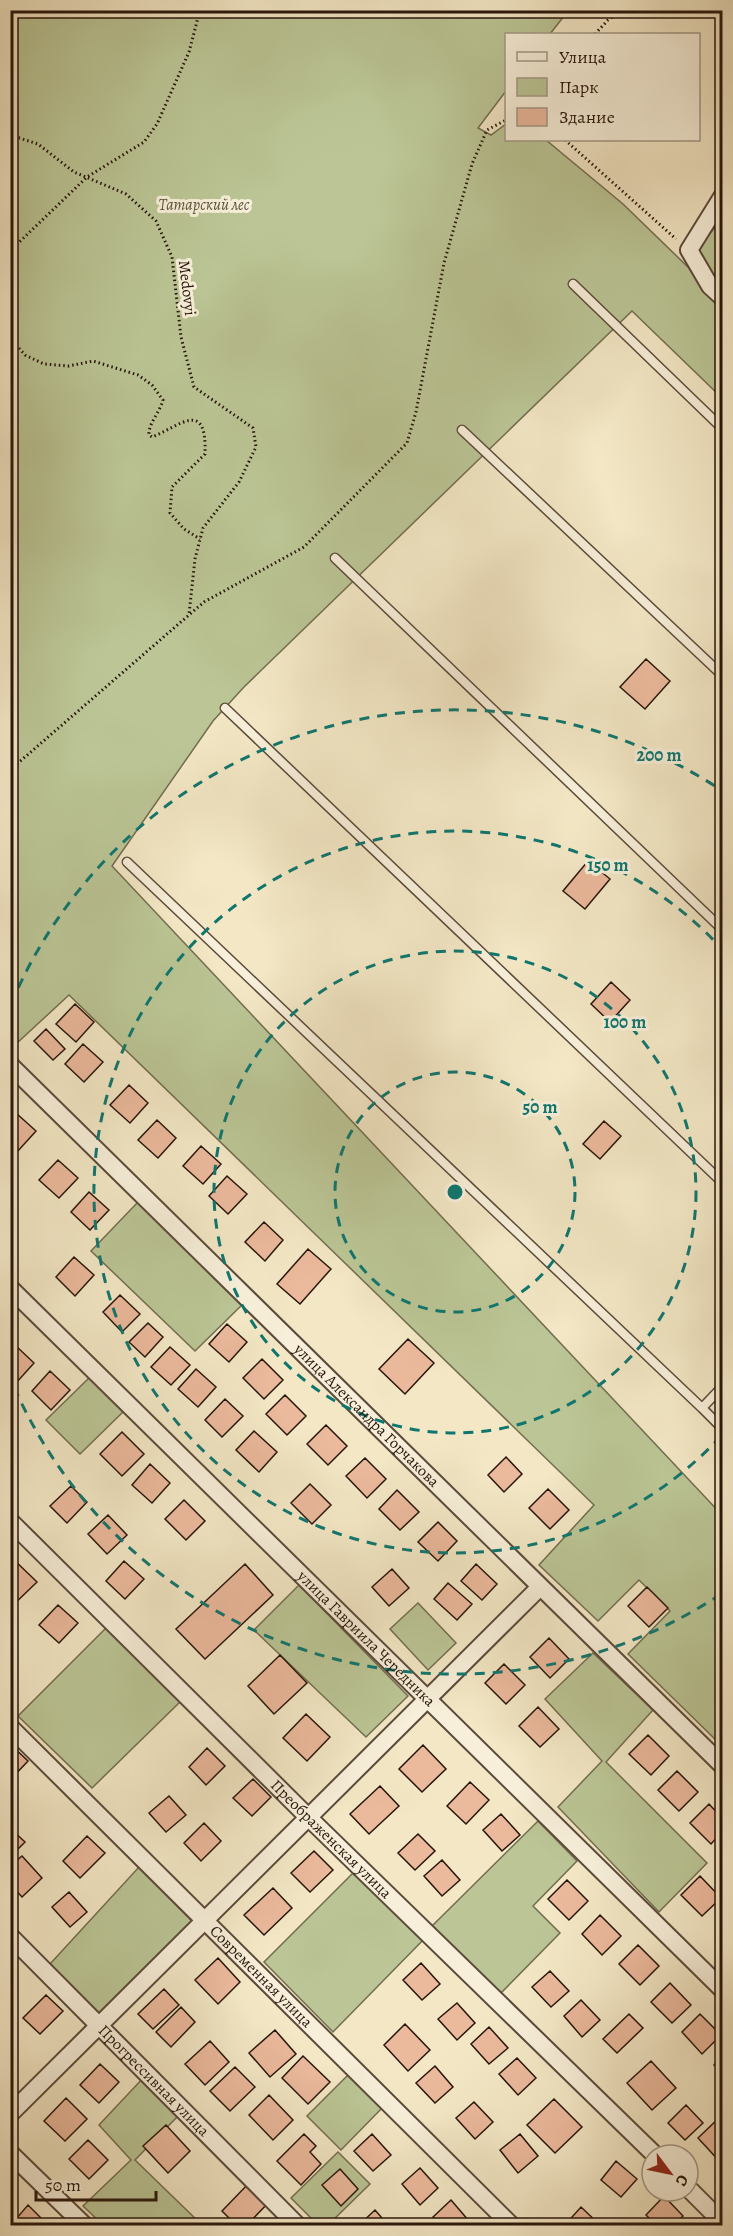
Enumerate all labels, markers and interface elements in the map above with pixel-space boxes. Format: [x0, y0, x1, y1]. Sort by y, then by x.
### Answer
legend [505, 33, 700, 141]
text: Улица [559, 45, 607, 69]
text: Парк [559, 75, 599, 99]
text: Здание [559, 105, 615, 129]
park label: Татарский лес [159, 194, 250, 216]
street label: Medovyi [173, 259, 201, 317]
text: 200 m [636, 743, 682, 767]
text: 150 m [587, 853, 629, 877]
text: 100 m [604, 1010, 646, 1034]
text: 50 m [523, 1095, 557, 1119]
centre of rings [445, 1182, 465, 1202]
street label: улица Александра Горчакова [288, 1338, 445, 1493]
street label: улица Гавриила Чередника [292, 1565, 441, 1712]
street label: Преображенская улица [266, 1775, 397, 1904]
street label: Современная улица [205, 1920, 318, 2033]
street label: Прогрессивная улица [93, 2020, 215, 2142]
north arrow [640, 2143, 700, 2203]
scale bar [36, 2164, 156, 2202]
text: С [670, 2170, 694, 2191]
text: 50 m [45, 2173, 81, 2197]

